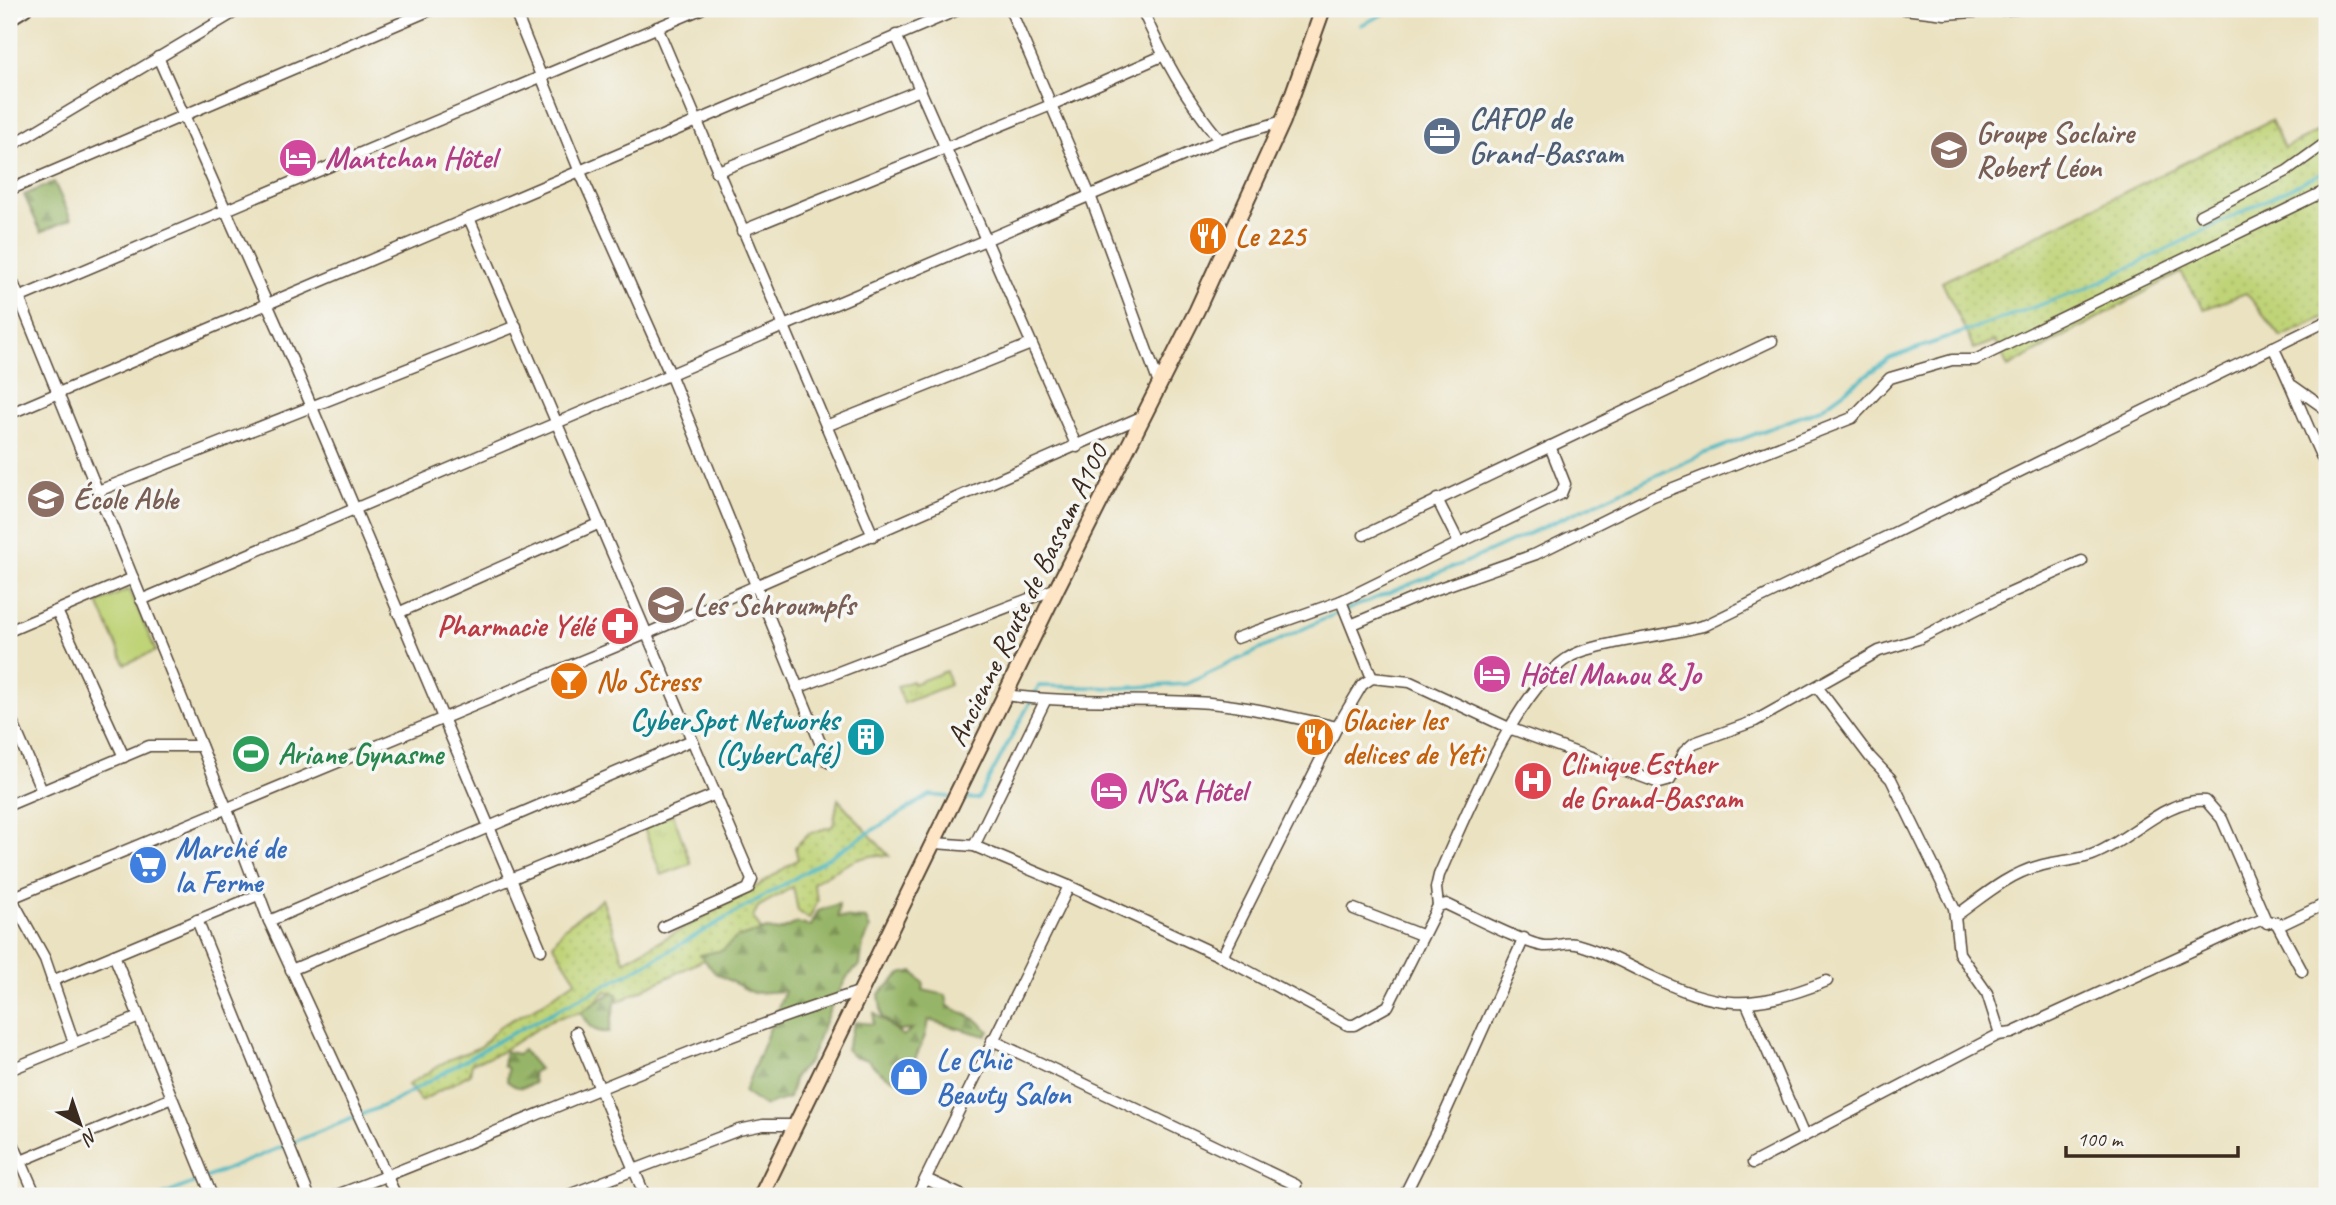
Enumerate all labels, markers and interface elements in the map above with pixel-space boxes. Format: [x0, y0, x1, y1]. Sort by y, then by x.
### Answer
place label: CAFOP de Grand-Bassam [1469, 100, 1625, 172]
place label: Groupe Soclaire Robert Léon [1976, 114, 2136, 186]
office icon: CAFOP de Grand-Bassam [1421, 115, 1463, 157]
school or university icon: Groupe Soclaire Robert Léon [1928, 129, 1970, 171]
hotel icon: Mantchan Hôtel [277, 137, 319, 179]
place label: Mantchan Hôtel [325, 139, 502, 177]
restaurant icon: Le 225 [1187, 215, 1229, 257]
place label: Le 225 [1235, 217, 1308, 255]
street label: Ancienne Route de Bassam A100 [937, 435, 1118, 752]
school or university icon: École Able [25, 478, 67, 520]
place label: École Able [73, 480, 180, 518]
school or university icon: Les Schroumpfs [645, 584, 687, 626]
place label: Les Schroumpfs [693, 586, 859, 624]
pharmacy icon: Pharmacie Yélé [599, 605, 641, 647]
place label: Pharmacie Yélé [437, 607, 597, 645]
hotel icon: Hôtel Manou & Jo [1471, 653, 1513, 695]
place label: Hôtel Manou & Jo [1519, 655, 1703, 693]
bar icon: No Stress [548, 660, 590, 702]
place label: No Stress [596, 662, 703, 700]
place label: CyberSpot Networks (CyberCafé) [630, 701, 842, 773]
place label: Glacier les delices de Yeti [1342, 701, 1487, 773]
building icon: CyberSpot Networks (CyberCafé) [845, 716, 887, 758]
restaurant icon: Glacier les delices de Yeti [1294, 716, 1336, 758]
sports icon: Ariane Gynasme [230, 733, 272, 775]
place label: Ariane Gynasme [278, 735, 445, 773]
place label: Clinique Esther de Grand-Bassam [1560, 745, 1744, 817]
hospital icon: Clinique Esther de Grand-Bassam [1512, 760, 1554, 802]
hotel icon: N’Sa Hôtel [1088, 770, 1130, 812]
place label: N’Sa Hôtel [1136, 772, 1252, 810]
place label: Marché de la Ferme [175, 829, 288, 901]
supermarket icon: Marché de la Ferme [127, 844, 169, 886]
place label: Le Chic Beauty Salon [936, 1041, 1072, 1114]
shop icon: Le Chic Beauty Salon [888, 1056, 930, 1098]
north arrow [46, 1090, 116, 1160]
scale bar [2066, 1114, 2238, 1158]
text: N [76, 1123, 103, 1151]
text: 100 m [2077, 1126, 2124, 1152]

